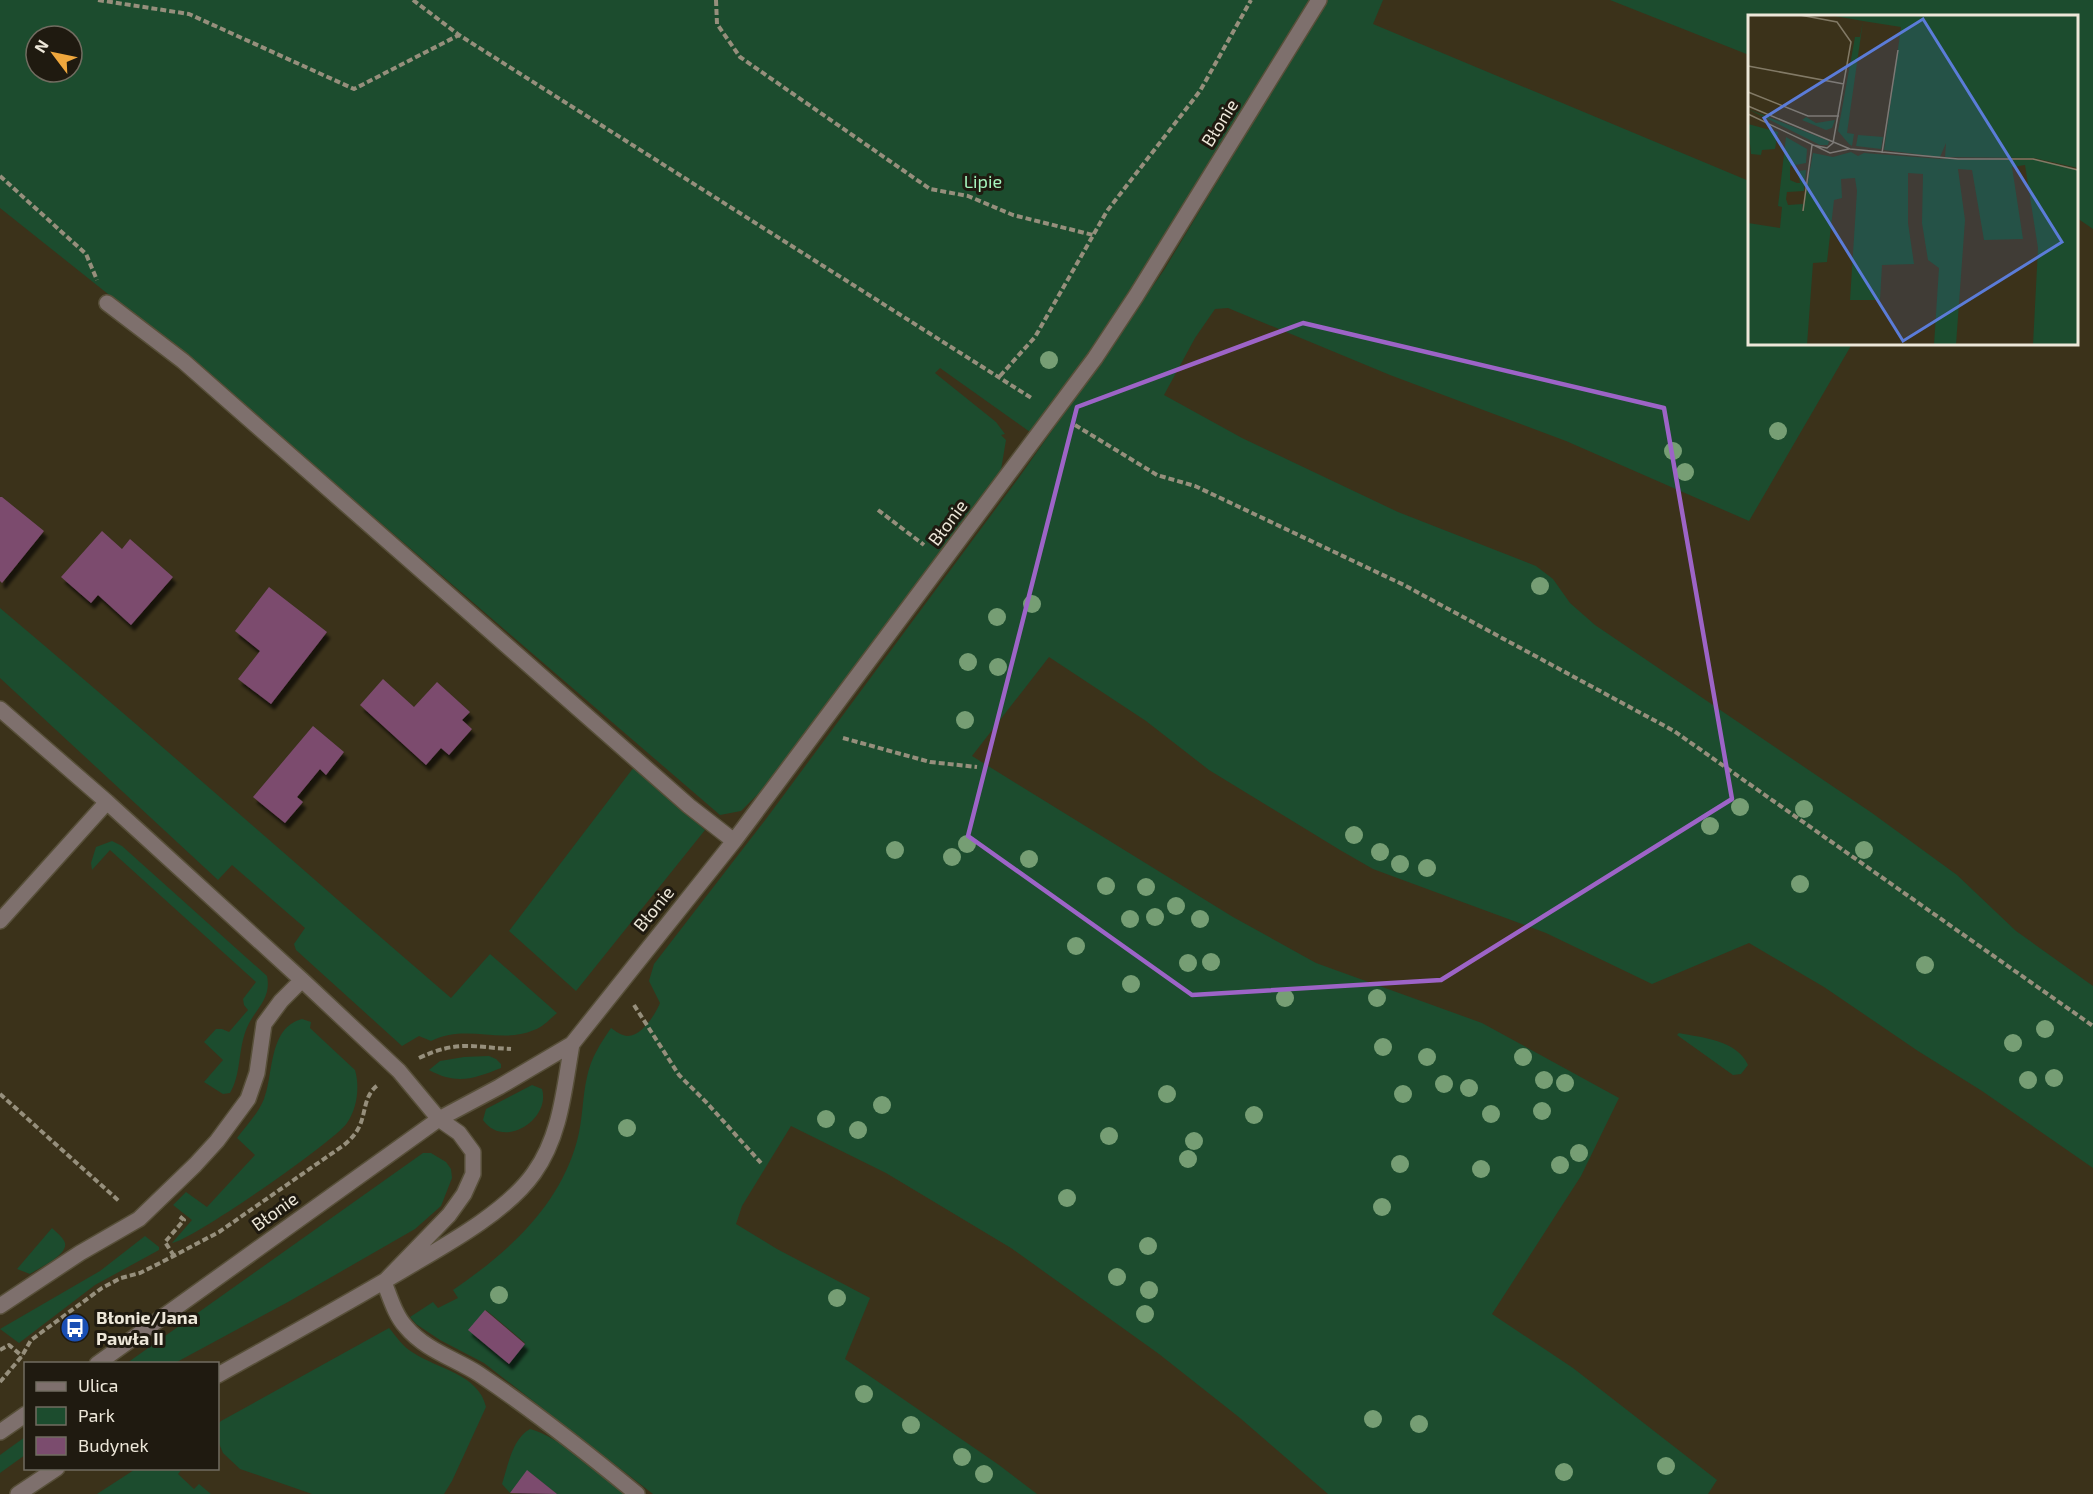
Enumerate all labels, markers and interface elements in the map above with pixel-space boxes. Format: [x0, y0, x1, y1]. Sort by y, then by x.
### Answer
inset map [1748, 15, 2078, 345]
north arrow [24, 24, 84, 84]
text: N [30, 36, 52, 56]
street label: Błonie [1196, 95, 1242, 150]
park label: Lipie [964, 170, 1002, 192]
street label: Błonie [923, 495, 972, 550]
street label: Błonie [628, 881, 678, 935]
street label: Błonie [247, 1187, 302, 1235]
place label: Błonie/Jana Pawła II [96, 1306, 198, 1349]
bus stop icon: Błonie/Jana Pawła II [59, 1312, 91, 1344]
legend [24, 1362, 219, 1470]
text: Ulica [78, 1374, 118, 1396]
text: Park [78, 1404, 115, 1426]
text: Budynek [78, 1434, 149, 1456]

